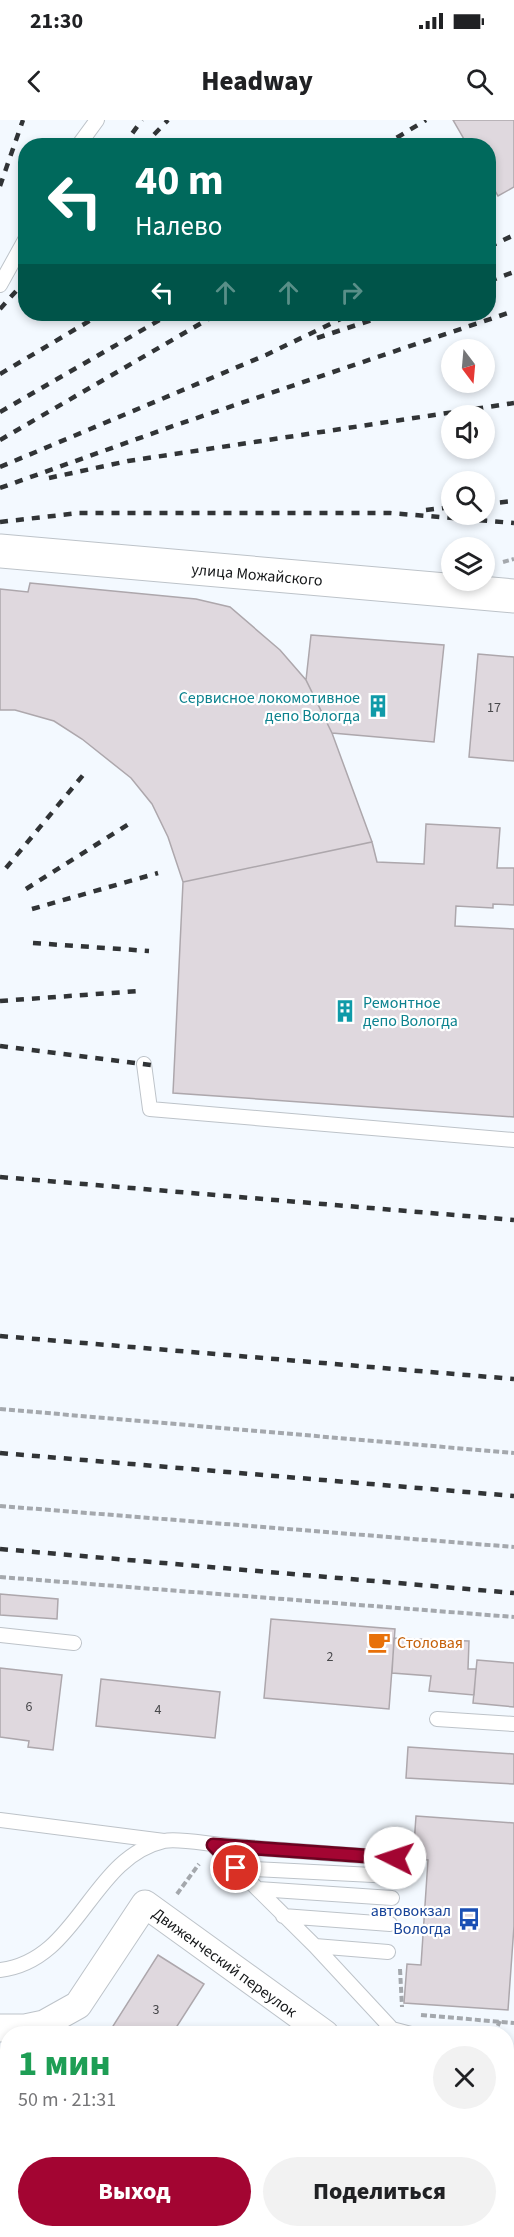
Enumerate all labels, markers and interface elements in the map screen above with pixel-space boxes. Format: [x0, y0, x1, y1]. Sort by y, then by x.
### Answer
text: 21:30 [30, 5, 83, 37]
text: Headway [201, 62, 313, 101]
icon: back [18, 65, 51, 98]
icon: search [463, 65, 496, 98]
text: 40 m [135, 151, 224, 211]
icon: left [36, 162, 114, 240]
text: Налево [135, 207, 222, 246]
icon: left [146, 276, 179, 309]
icon: ahead [209, 276, 242, 309]
icon: ahead [272, 276, 305, 309]
icon: right [335, 276, 368, 309]
north arrow [441, 339, 495, 393]
map controls [441, 339, 495, 591]
button: sound [441, 405, 495, 459]
button: search [441, 471, 495, 525]
button: layers [441, 537, 495, 591]
street label: улица Можайского [190, 558, 323, 592]
place label: Сервисное локомотивное депо Вологда [179, 687, 360, 727]
building icon: Сервисное локомотивное депо Вологда [365, 693, 391, 719]
house number: 17 [487, 698, 501, 718]
place label: Ремонтное депо Вологда [363, 992, 458, 1032]
building icon: Ремонтное депо Вологда [332, 998, 358, 1024]
cafe icon: Столовая [366, 1629, 392, 1655]
place label: Столовая [397, 1632, 463, 1654]
house number: 2 [327, 1647, 334, 1667]
house number: 6 [26, 1697, 33, 1717]
house number: 4 [155, 1700, 162, 1720]
position arrow [363, 1826, 427, 1890]
pin [210, 1842, 261, 1893]
icon: arrive [219, 1851, 252, 1884]
place label: автовокзал Вологда [371, 1900, 451, 1940]
street label: Движенческий переулок [148, 1903, 301, 2023]
bus stop icon: автовокзал Вологда [456, 1906, 482, 1932]
house number: 3 [153, 2000, 160, 2020]
text: 1 мин [18, 2038, 111, 2089]
button: close [433, 2046, 496, 2109]
text: 50 m · 21:31 [18, 2086, 116, 2114]
button: Выход [18, 2157, 251, 2226]
button: Поделиться [263, 2157, 496, 2226]

